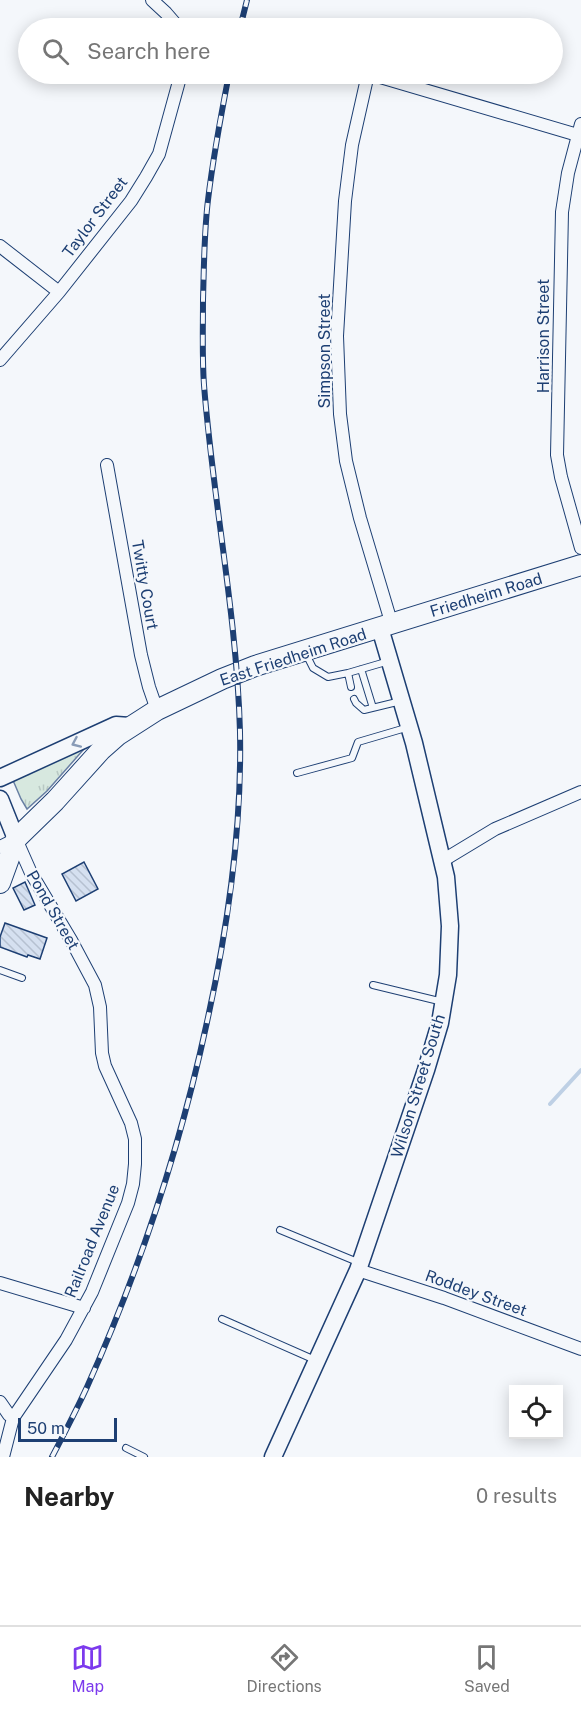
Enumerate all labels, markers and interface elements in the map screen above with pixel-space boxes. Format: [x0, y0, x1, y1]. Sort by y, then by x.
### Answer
search box [18, 18, 563, 84]
icon: search [39, 35, 72, 68]
text: Search here [87, 38, 211, 64]
street label: Taylor Street [59, 173, 131, 261]
street label: Harrison Street [534, 279, 553, 393]
street label: Simpson Street [315, 293, 334, 409]
street label: Twitty Court [128, 539, 162, 631]
street label: Friedheim Road [428, 569, 544, 621]
street label: East Friedheim Road [217, 624, 369, 690]
one-way arrow [71, 736, 82, 748]
street label: Pond Street [23, 867, 83, 953]
street label: Wilson Street South [387, 1012, 449, 1160]
street label: Railroad Avenue [61, 1182, 123, 1300]
street label: Roddey Street [423, 1266, 529, 1320]
map controls [509, 1385, 563, 1439]
button: locate [509, 1385, 563, 1439]
scale bar [18, 1415, 117, 1442]
text: 50 m [27, 1419, 65, 1438]
text: Nearby [24, 1481, 114, 1512]
text: 0 results [476, 1484, 557, 1508]
tab: Map [71, 1641, 104, 1696]
tab: Directions [247, 1641, 322, 1696]
tab: Saved [464, 1641, 510, 1696]

